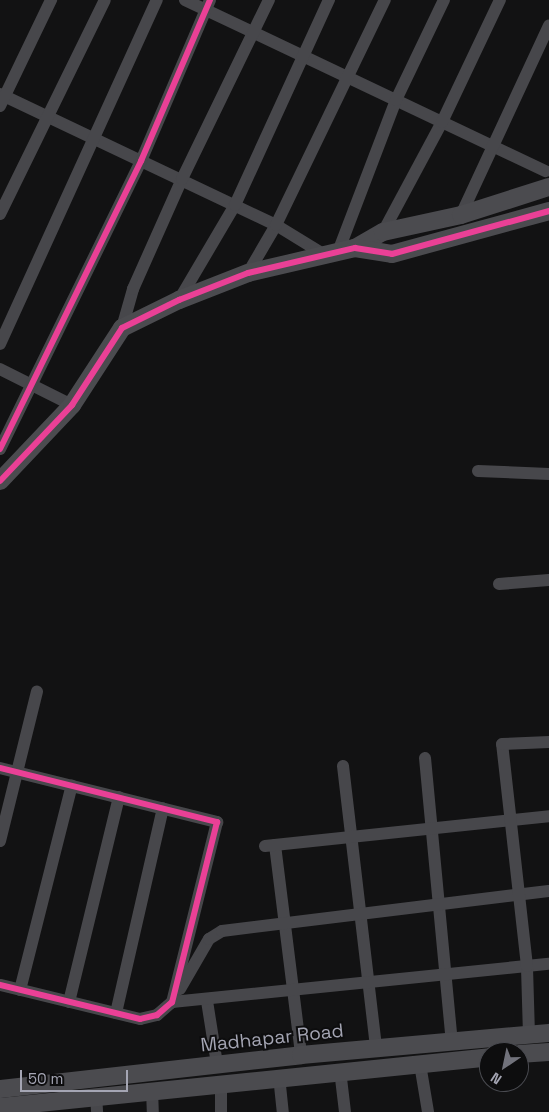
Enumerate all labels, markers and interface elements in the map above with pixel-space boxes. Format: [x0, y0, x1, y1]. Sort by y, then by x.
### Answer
street label: Madhapar Road [199, 1019, 345, 1057]
north arrow [479, 1042, 529, 1092]
scale bar [22, 1060, 130, 1092]
text: 50 m [28, 1069, 63, 1088]
text: N [487, 1069, 505, 1089]

